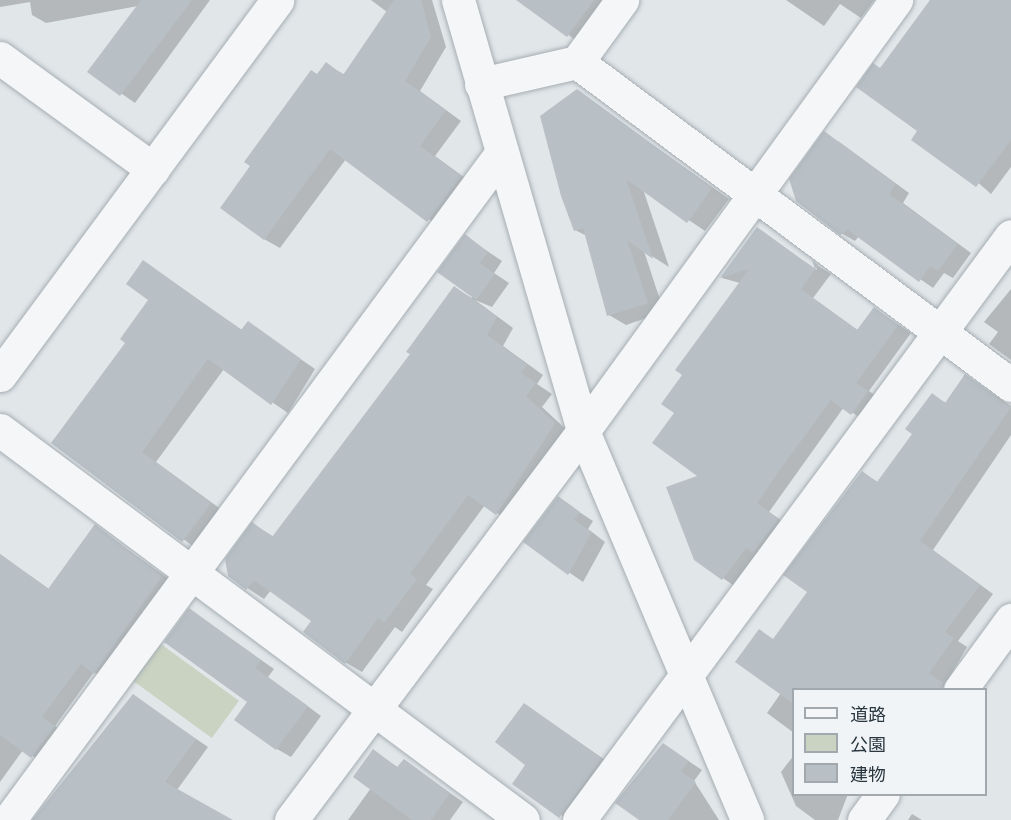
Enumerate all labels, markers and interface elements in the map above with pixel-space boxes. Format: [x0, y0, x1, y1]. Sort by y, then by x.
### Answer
legend [792, 688, 987, 796]
text: 道路 [850, 703, 886, 725]
text: 公園 [850, 733, 886, 755]
text: 建物 [850, 763, 886, 785]

